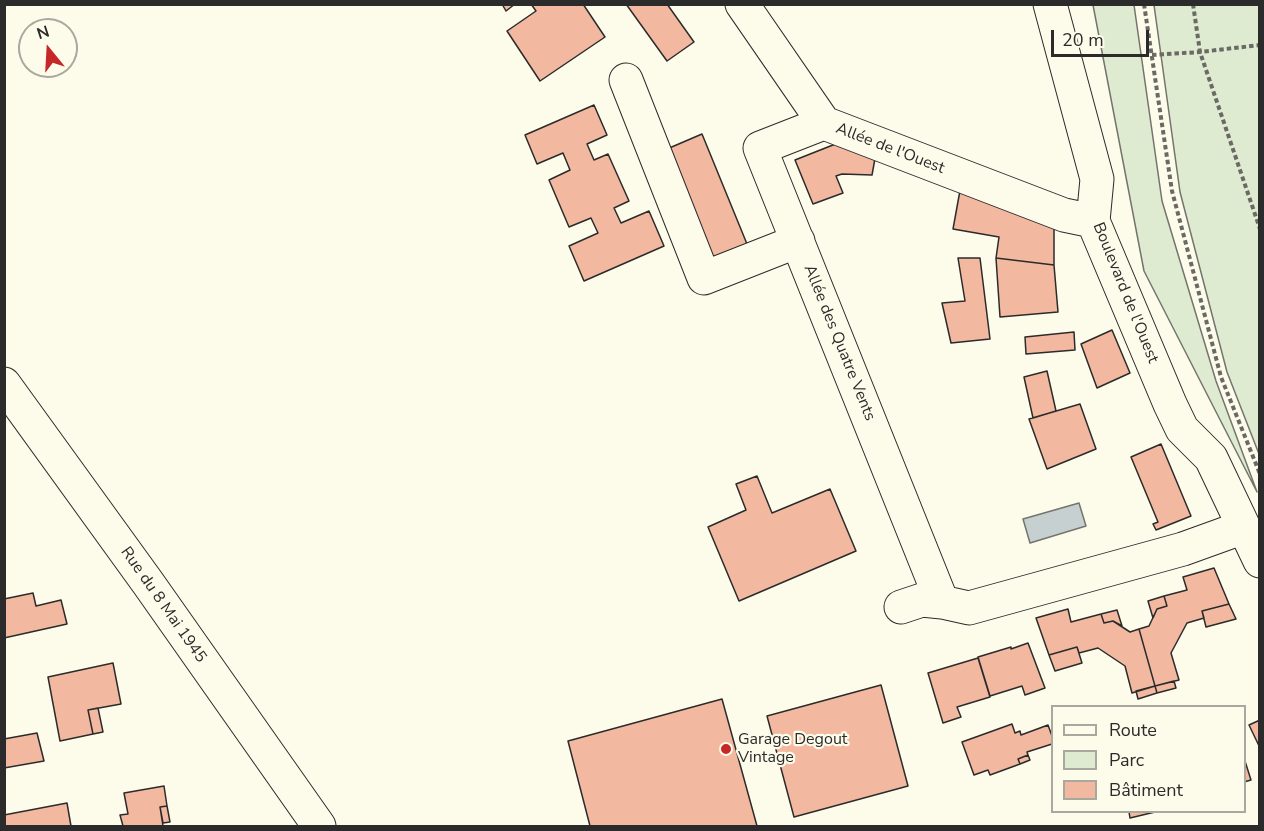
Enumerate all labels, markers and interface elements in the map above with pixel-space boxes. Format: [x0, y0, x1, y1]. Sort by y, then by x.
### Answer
north arrow [18, 18, 78, 78]
scale bar [1054, 18, 1152, 56]
text: N [34, 20, 52, 45]
text: 20 m [1062, 28, 1104, 52]
street label: Allée de l'Ouest [833, 119, 947, 179]
street label: Boulevard de l'Ouest [1088, 220, 1162, 366]
street label: Allée des Quatre Vents [799, 262, 879, 424]
street label: Rue du 8 Mai 1945 [116, 543, 210, 667]
legend [1051, 705, 1246, 813]
text: Route [1109, 718, 1157, 742]
place label: Garage Degout Vintage [738, 730, 847, 768]
marker: Garage Degout Vintage [719, 742, 733, 756]
text: Parc [1109, 748, 1144, 772]
text: Bâtiment [1109, 778, 1183, 802]

